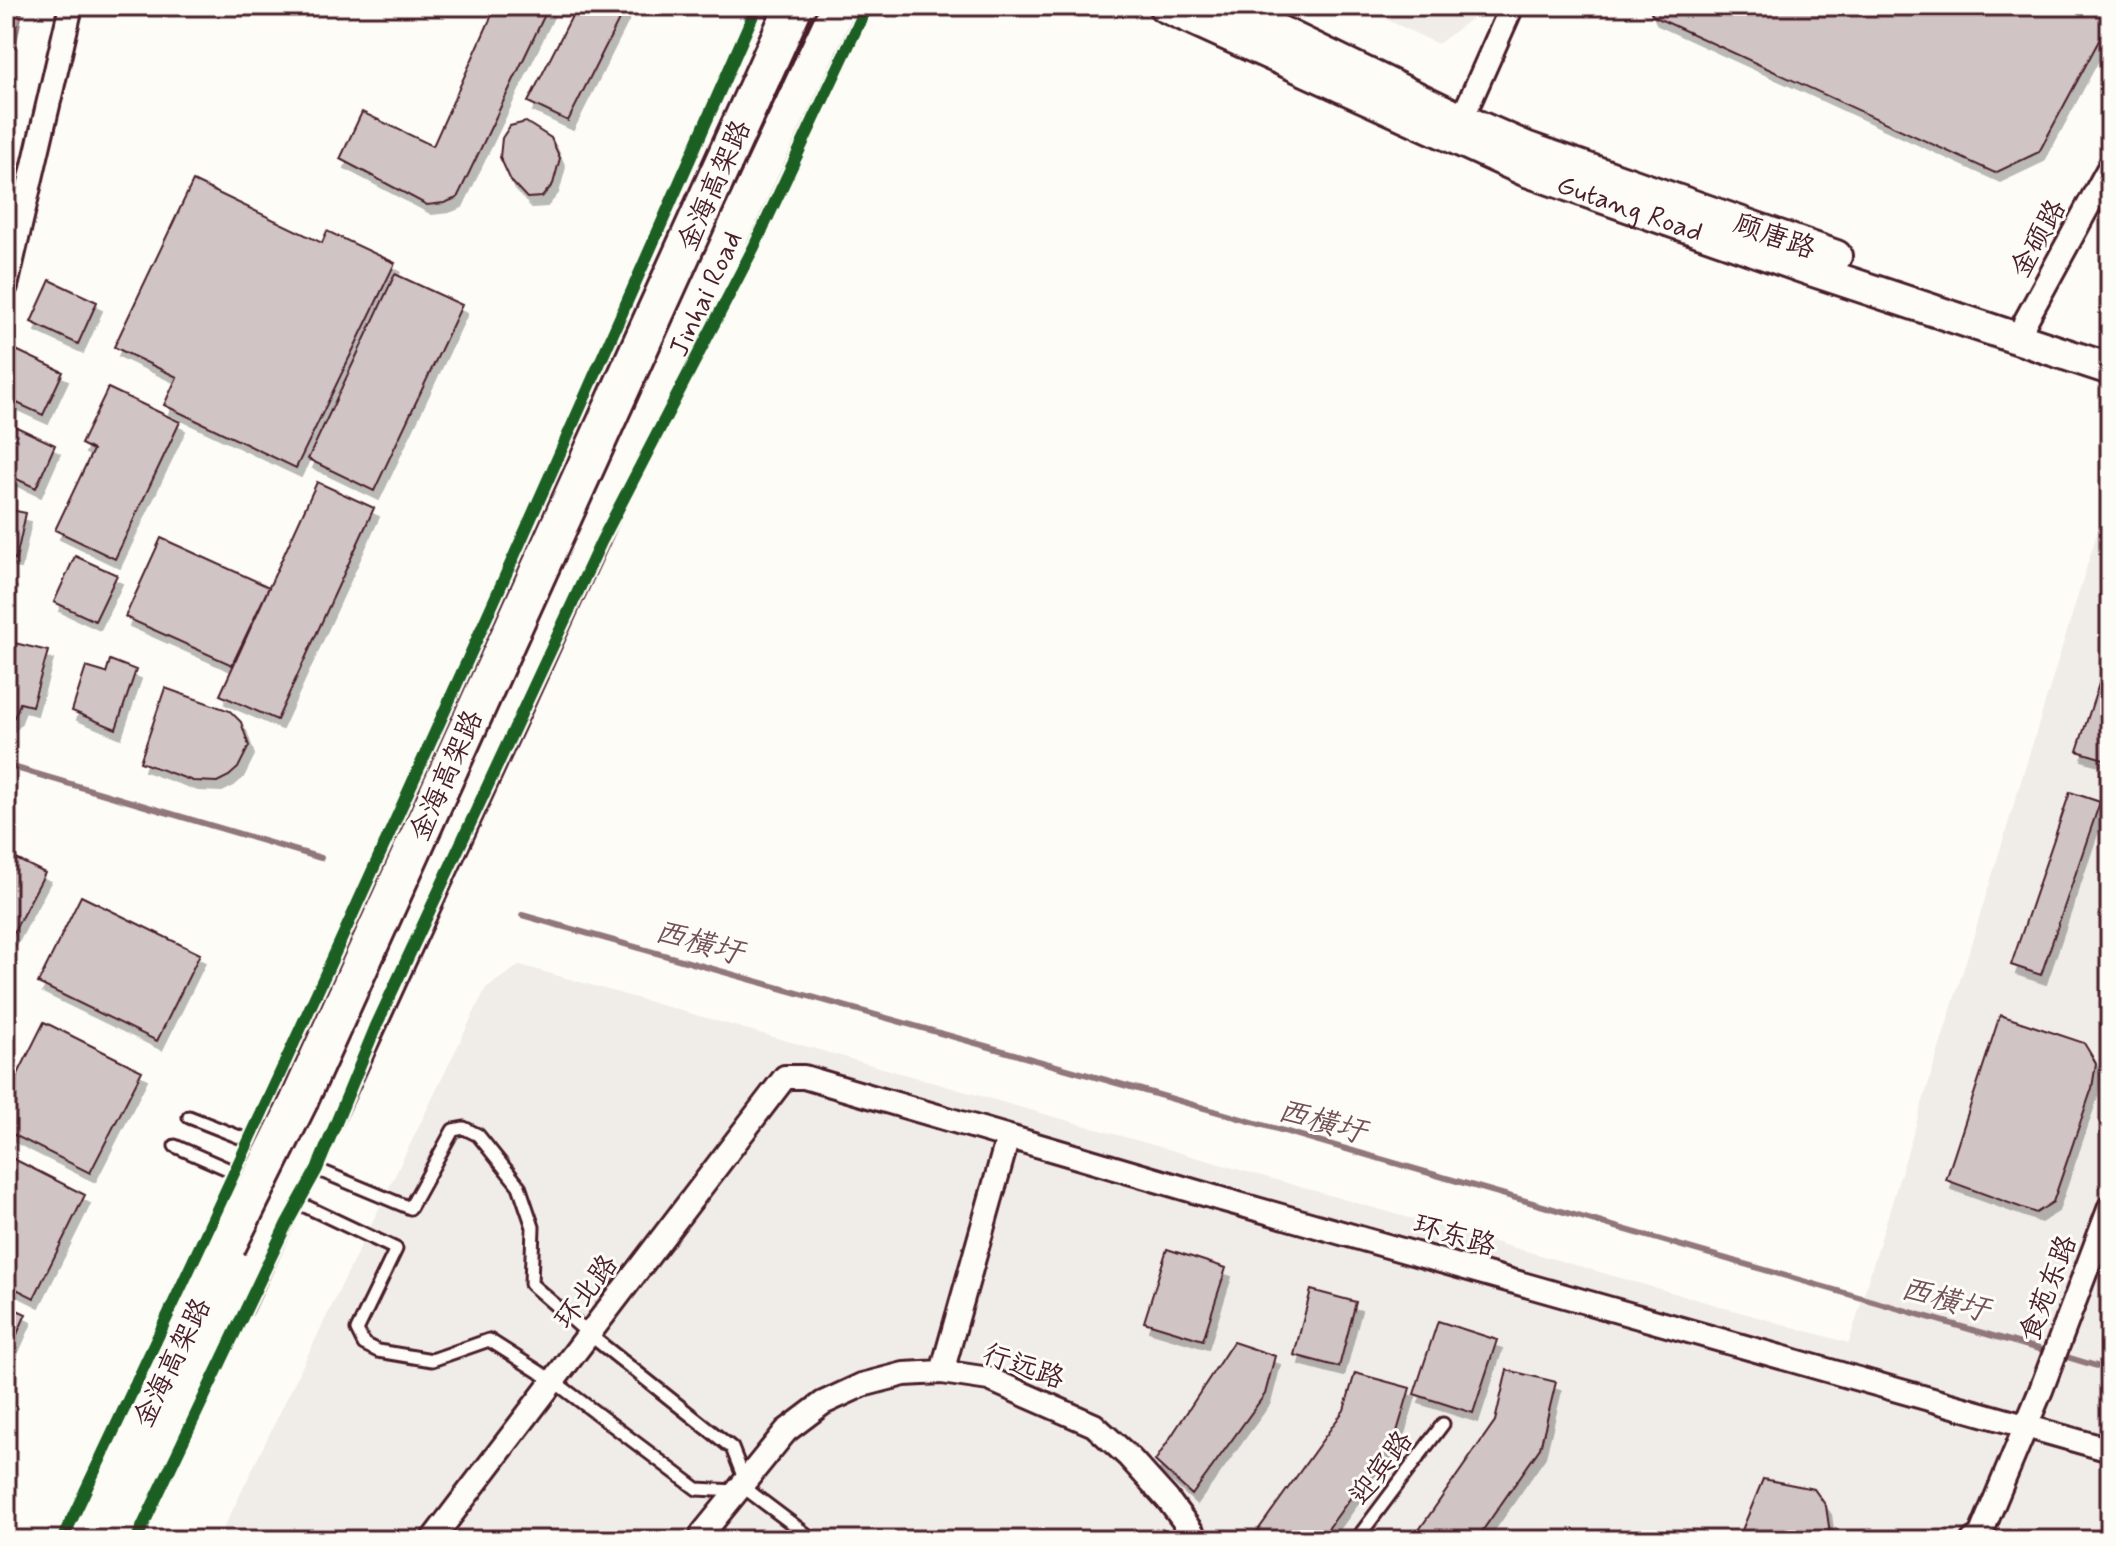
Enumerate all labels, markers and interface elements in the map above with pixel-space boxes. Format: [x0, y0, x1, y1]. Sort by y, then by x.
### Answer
street label: 金海高架路 [670, 115, 761, 257]
street label: Gutang Road [1551, 167, 1707, 252]
street label: 金硕路 [2003, 194, 2076, 285]
street label: 顾唐路 [1728, 206, 1820, 269]
street label: Jinhai Road [661, 225, 752, 363]
street label: 金海高架路 [402, 705, 493, 847]
water label: 西横圩 [650, 912, 750, 975]
water label: 西横圩 [1273, 1091, 1373, 1154]
street label: 环东路 [1409, 1207, 1500, 1266]
street label: 食苑东路 [2012, 1230, 2087, 1348]
street label: 环北路 [547, 1248, 627, 1337]
water label: 西横圩 [1896, 1269, 1996, 1332]
street label: 金海高架路 [126, 1292, 221, 1434]
street label: 行远路 [977, 1336, 1069, 1399]
street label: 迎宾路 [1342, 1424, 1422, 1513]

